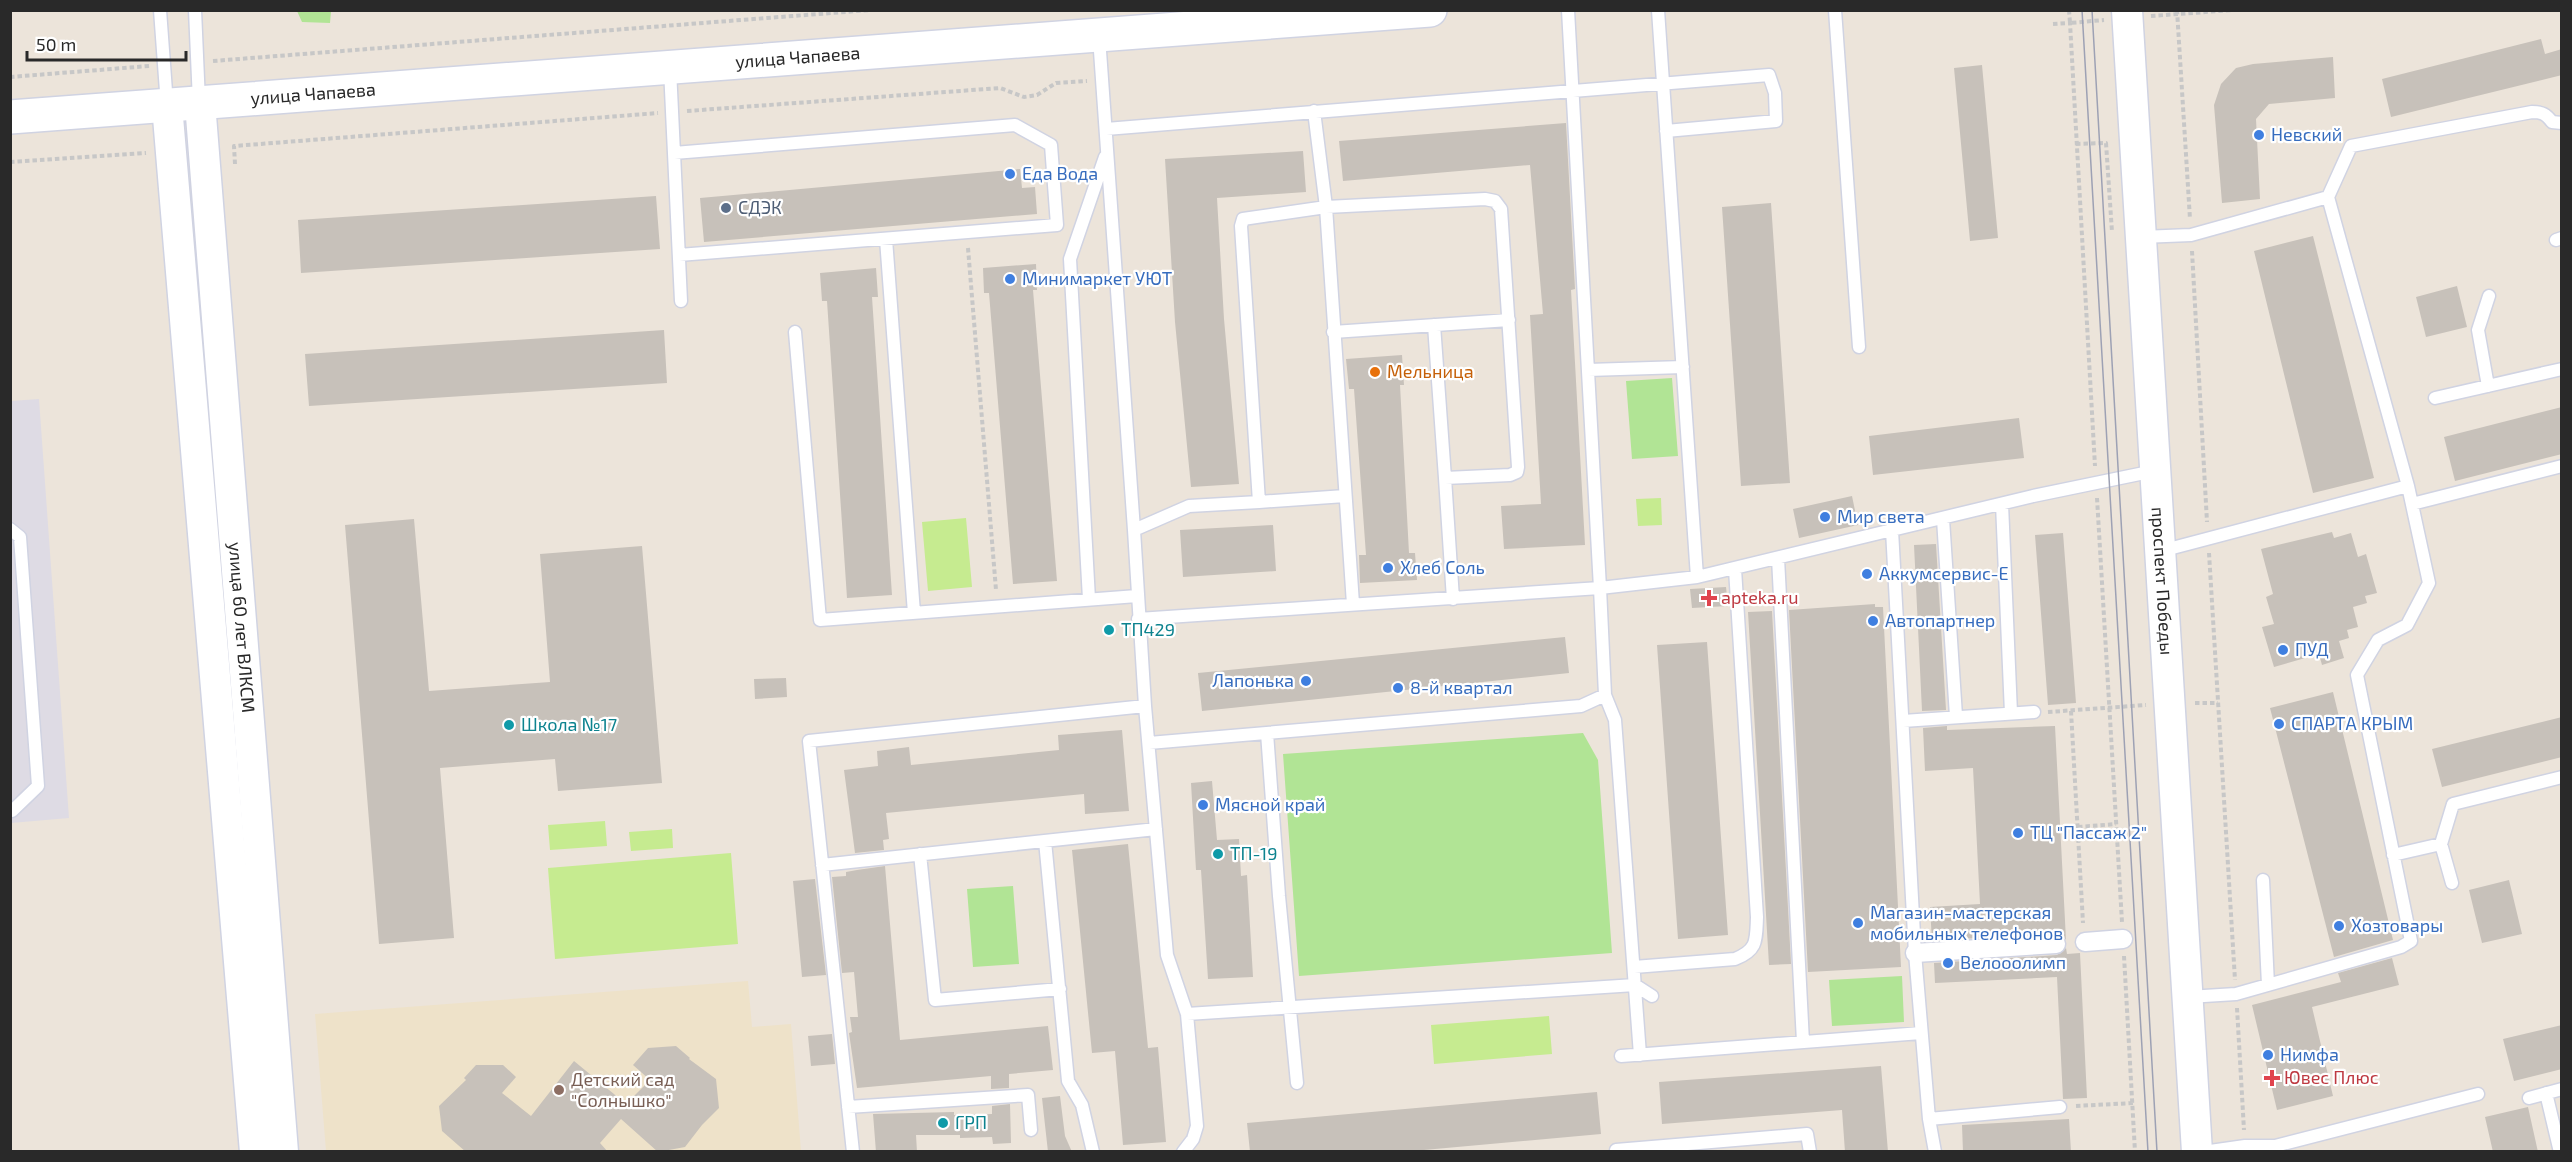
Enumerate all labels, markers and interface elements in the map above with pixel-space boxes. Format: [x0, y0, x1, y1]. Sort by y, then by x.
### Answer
scale bar [27, 24, 186, 62]
text: 50 m [36, 33, 76, 55]
street label: улица Чапаева [734, 41, 861, 72]
street label: улица Чапаева [250, 77, 376, 109]
place label: Невский [2271, 123, 2342, 145]
marker: Невский [2252, 128, 2266, 142]
place label: Еда Вода [1022, 162, 1098, 184]
marker: Еда Вода [1003, 167, 1017, 181]
place label: СДЭК [738, 196, 782, 218]
marker: СДЭК [719, 201, 733, 215]
place label: Минимаркет УЮТ [1022, 267, 1173, 289]
marker: Минимаркет УЮТ [1003, 272, 1017, 286]
place label: Мельница [1387, 360, 1474, 382]
marker: Мельница [1368, 365, 1382, 379]
place label: Мир света [1837, 505, 1925, 527]
street label: проспект Победы [2147, 506, 2179, 656]
marker: Мир света [1818, 510, 1832, 524]
street label: улица 60 лет ВЛКСМ [225, 541, 260, 714]
place label: Хлеб Соль [1400, 556, 1485, 578]
marker: Хлеб Соль [1381, 561, 1395, 575]
place label: Аккумсервис-Е [1879, 562, 2009, 584]
marker: Аккумсервис-Е [1860, 567, 1874, 581]
place label: apteka.ru [1721, 586, 1798, 608]
marker: apteka.ru [1702, 591, 1716, 605]
place label: Автопартнер [1885, 609, 1995, 631]
marker: Автопартнер [1866, 614, 1880, 628]
place label: ТП429 [1121, 618, 1175, 640]
marker: ТП429 [1102, 623, 1116, 637]
place label: ПУД [2295, 638, 2329, 660]
marker: ПУД [2276, 643, 2290, 657]
place label: Лапонька [1212, 669, 1294, 691]
marker: Лапонька [1299, 674, 1313, 688]
place label: 8-й квартал [1410, 676, 1513, 698]
marker: 8-й квартал [1391, 681, 1405, 695]
place label: СПАРТА КРЫМ [2291, 712, 2413, 734]
place label: Школа №17 [521, 713, 617, 735]
marker: СПАРТА КРЫМ [2272, 717, 2286, 731]
marker: Школа №17 [502, 718, 516, 732]
place label: Мясной край [1215, 793, 1325, 815]
marker: Мясной край [1196, 798, 1210, 812]
place label: ТЦ "Пассаж 2" [2030, 821, 2147, 843]
marker: ТЦ "Пассаж 2" [2011, 826, 2025, 840]
place label: ТП-19 [1230, 842, 1277, 864]
marker: ТП-19 [1211, 847, 1225, 861]
place label: Магазин-мастерская мобильных телефонов [1870, 901, 2063, 944]
place label: Хозтовары [2351, 914, 2443, 936]
marker: Магазин-мастерская мобильных телефонов [1851, 916, 1865, 930]
marker: Хозтовары [2332, 919, 2346, 933]
place label: Велооолимп [1960, 951, 2066, 973]
marker: Велооолимп [1941, 956, 1955, 970]
place label: Нимфа [2280, 1043, 2339, 1065]
marker: Нимфа [2261, 1048, 2275, 1062]
place label: Ювес Плюс [2284, 1066, 2379, 1088]
place label: Детский сад "Солнышко" [571, 1068, 675, 1111]
marker: Ювес Плюс [2265, 1071, 2279, 1085]
marker: Детский сад "Солнышко" [552, 1083, 566, 1097]
place label: ГРП [955, 1111, 987, 1133]
marker: ГРП [936, 1116, 950, 1130]

